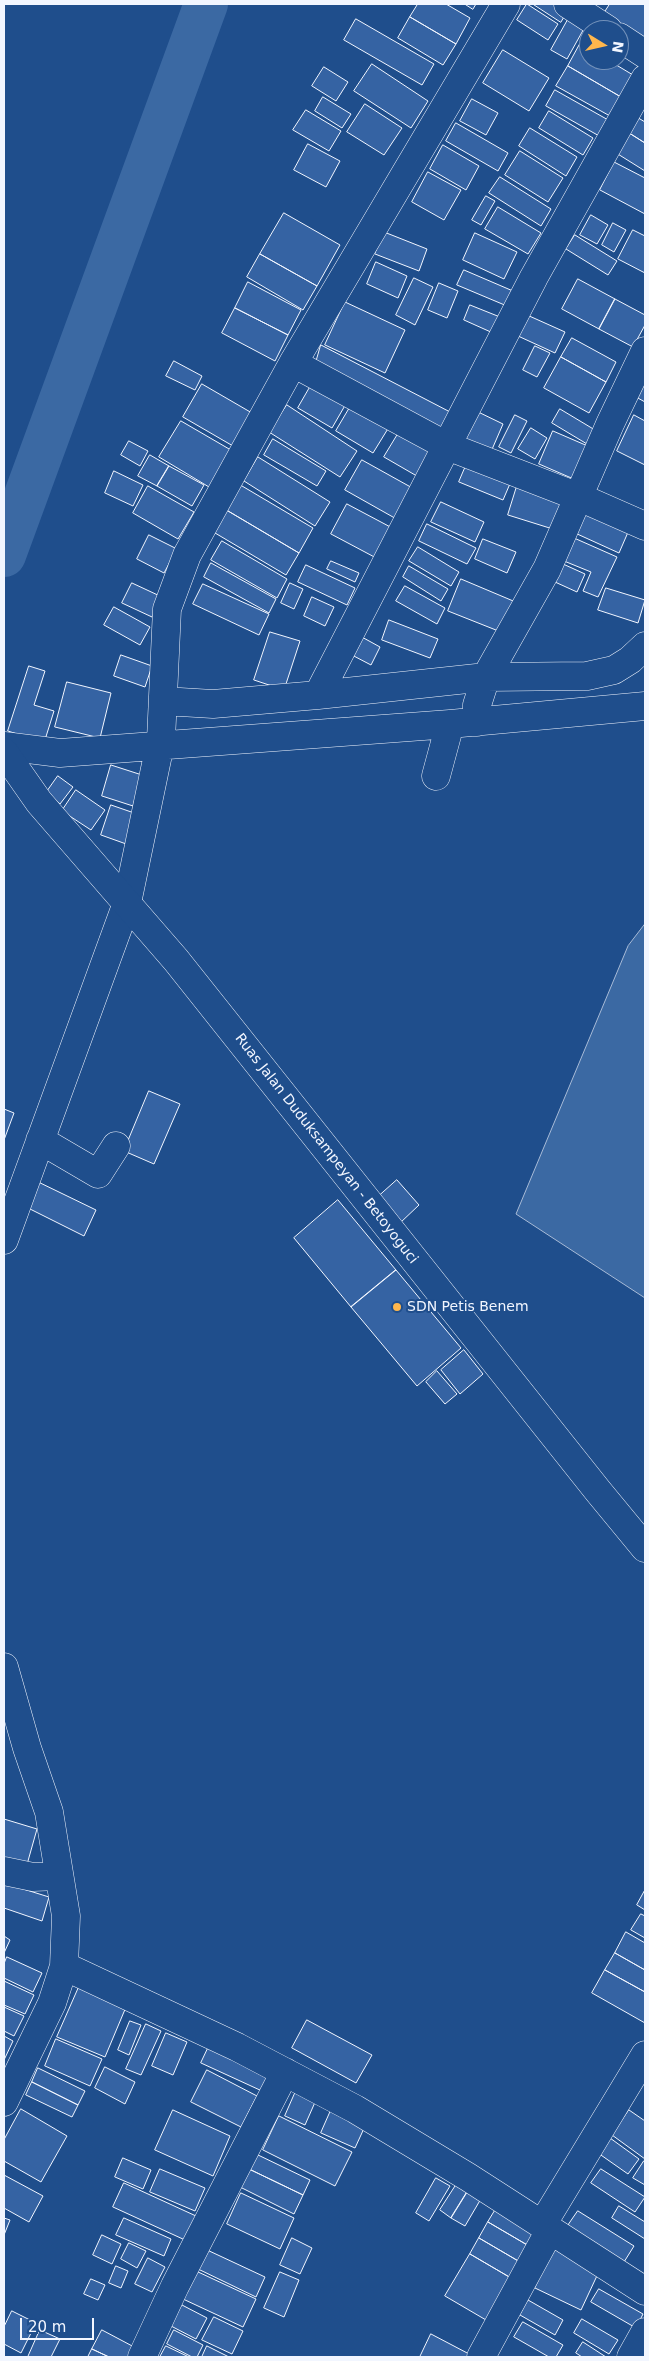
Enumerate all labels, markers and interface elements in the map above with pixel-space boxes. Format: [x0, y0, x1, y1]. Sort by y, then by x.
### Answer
north arrow [579, 20, 629, 70]
text: N [609, 40, 627, 54]
street label: Ruas Jalan Duduksampeyan - Betoyoguci [231, 1031, 421, 1267]
place label: SDN Petis Benem [407, 1299, 529, 1315]
marker: SDN Petis Benem [391, 1301, 403, 1313]
scale bar [22, 2308, 96, 2340]
text: 20 m [28, 2318, 66, 2336]

